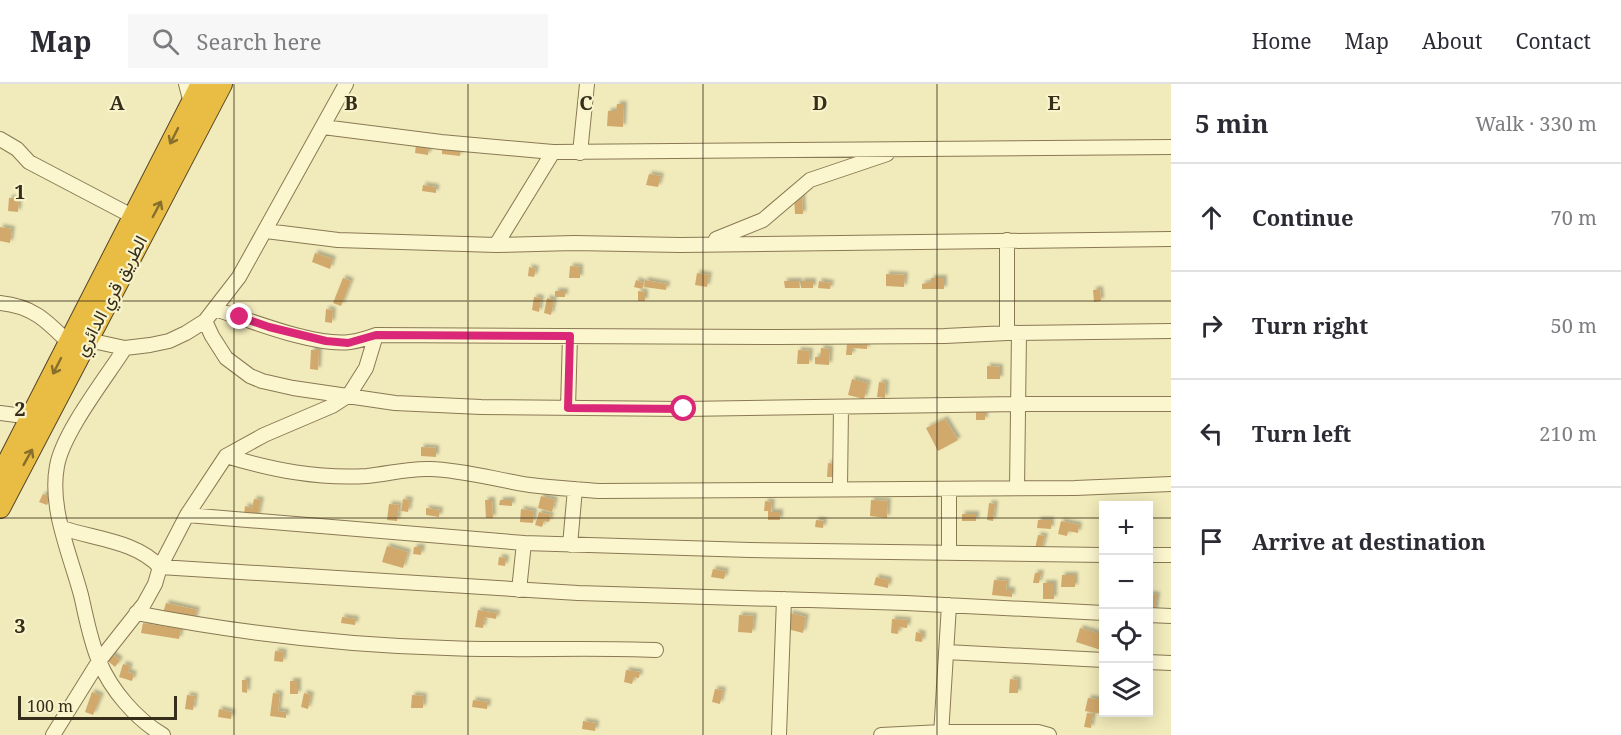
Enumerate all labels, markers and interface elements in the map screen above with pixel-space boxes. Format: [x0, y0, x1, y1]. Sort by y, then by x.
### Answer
search box [128, 14, 548, 68]
text: Map [30, 22, 92, 60]
icon: search [149, 25, 182, 58]
text: Search here [197, 26, 321, 56]
text: Home [1252, 27, 1312, 55]
text: Map [1345, 27, 1389, 55]
text: About [1422, 27, 1483, 55]
text: Contact [1516, 27, 1591, 55]
text: A [109, 89, 125, 116]
text: B [344, 89, 358, 116]
text: C [579, 89, 593, 116]
text: D [812, 89, 828, 116]
text: E [1047, 89, 1061, 116]
text: 5 min [1195, 105, 1269, 141]
text: Walk · 330 m [1475, 110, 1597, 137]
one-way arrow [168, 127, 180, 144]
text: 1 [14, 178, 26, 205]
one-way arrow [152, 201, 163, 219]
icon: ahead [1195, 201, 1228, 234]
text: Continue [1252, 202, 1354, 232]
text: 70 m [1551, 204, 1597, 231]
street label: الطريق قري الدائري [68, 231, 156, 362]
route end [226, 303, 252, 329]
icon: right [1195, 309, 1228, 342]
text: Turn right [1252, 310, 1368, 340]
text: 50 m [1551, 312, 1597, 339]
one-way arrow [50, 356, 62, 374]
text: 2 [14, 395, 26, 422]
route start [670, 395, 696, 421]
icon: left [1195, 417, 1228, 450]
text: Turn left [1252, 418, 1351, 448]
text: 210 m [1539, 420, 1597, 447]
one-way arrow [22, 449, 34, 466]
map controls [1099, 501, 1153, 717]
button: + [1099, 501, 1153, 555]
icon: arrive [1195, 525, 1228, 558]
text: Arrive at destination [1252, 526, 1486, 556]
button: − [1099, 555, 1153, 609]
button: locate [1099, 609, 1153, 663]
text: 3 [14, 612, 26, 639]
button: layers [1099, 663, 1153, 717]
scale bar [18, 693, 177, 720]
text: 100 m [27, 695, 73, 717]

